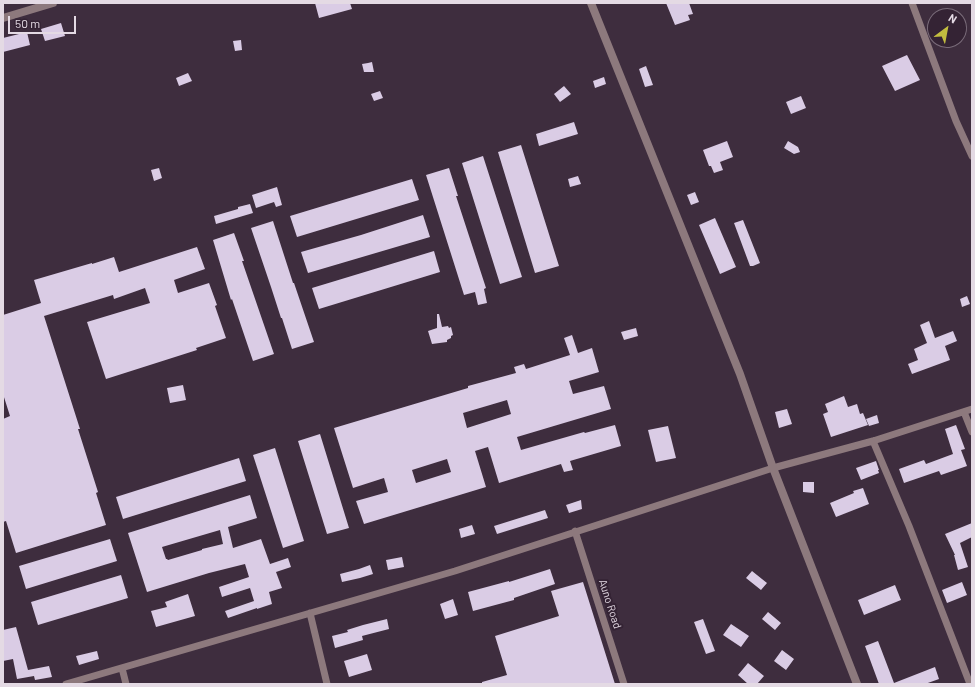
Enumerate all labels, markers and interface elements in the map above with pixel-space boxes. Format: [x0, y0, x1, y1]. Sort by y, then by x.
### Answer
scale bar [10, 8, 78, 34]
north arrow [927, 8, 967, 48]
text: N [947, 11, 960, 26]
text: 50 m [15, 16, 40, 30]
street label: Auno Road [596, 578, 624, 630]

